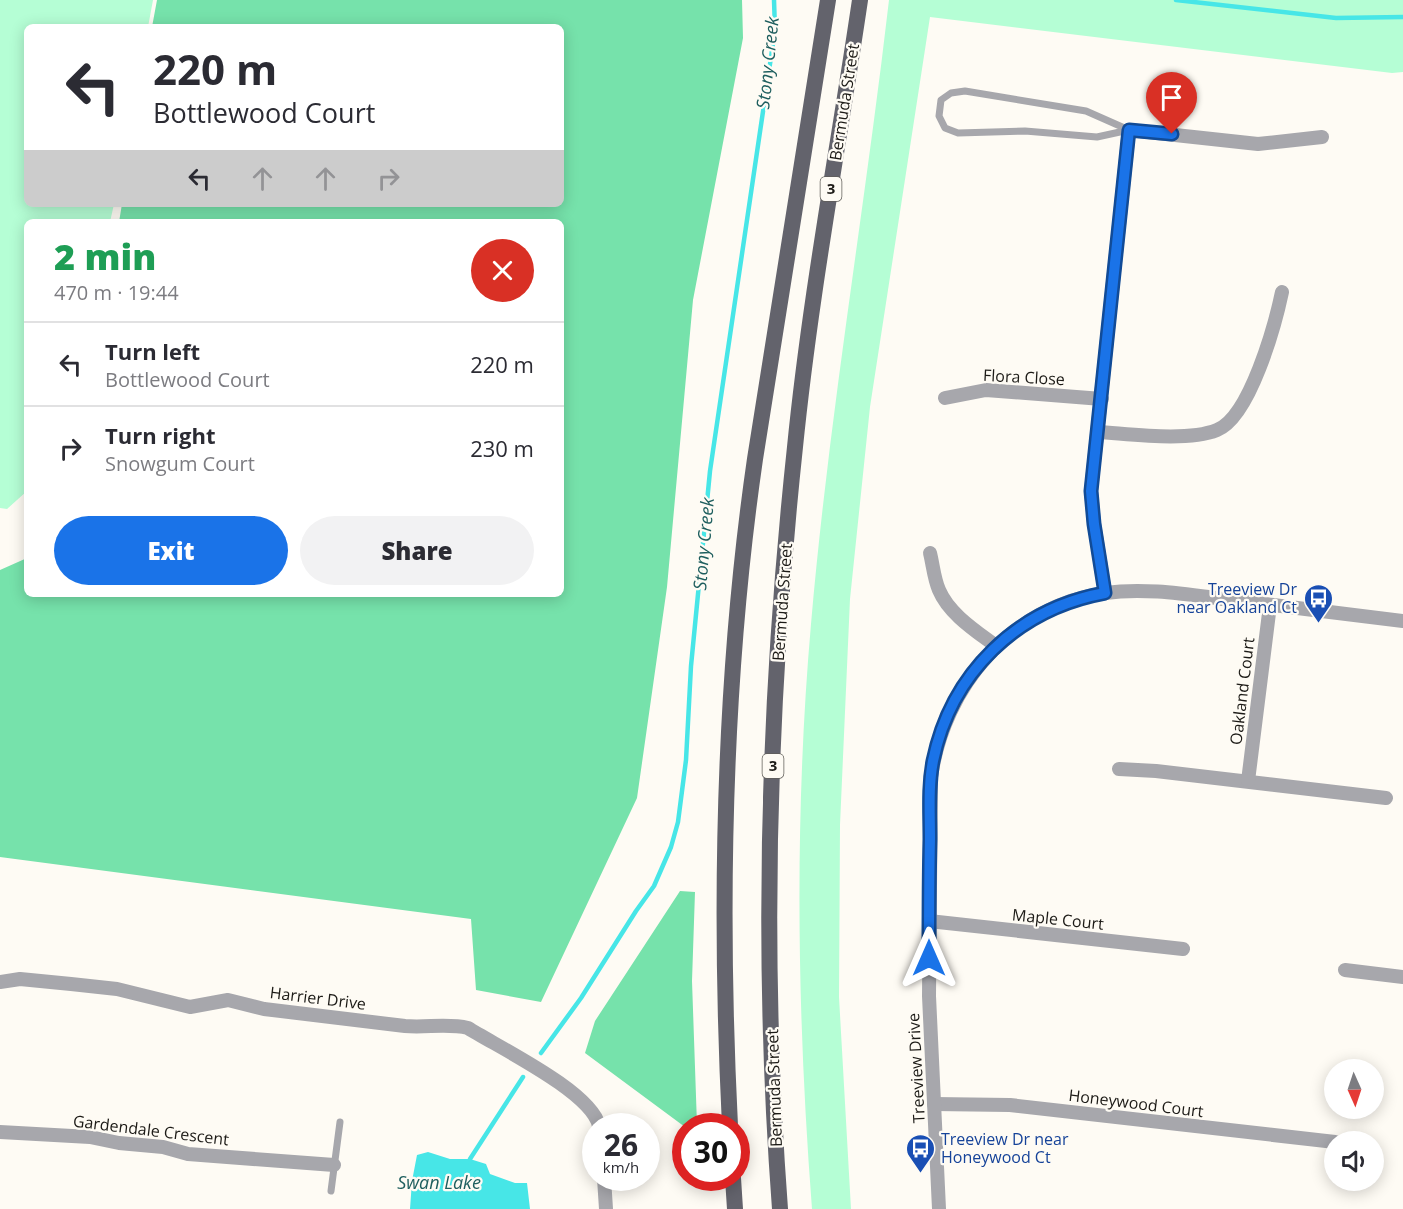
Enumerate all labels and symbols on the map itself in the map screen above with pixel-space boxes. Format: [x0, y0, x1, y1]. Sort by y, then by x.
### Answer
water label: Stony Creek [750, 14, 784, 110]
street label: Bermuda Street [824, 42, 864, 162]
pin [1146, 72, 1197, 134]
road number: 3 [820, 177, 842, 201]
street label: Flora Close [983, 364, 1065, 390]
water label: Stony Creek [687, 495, 719, 591]
street label: Bermuda Street [767, 542, 797, 662]
place label: Treeview Dr near Oakland Ct [1176, 578, 1297, 618]
bus stop icon: Treeview Dr near Oakland Ct [1302, 582, 1334, 624]
street label: Oakland Court [1224, 636, 1260, 746]
road number: 3 [762, 754, 784, 778]
street label: Maple Court [1011, 903, 1105, 935]
position arrow [897, 926, 961, 990]
street label: Harrier Drive [269, 981, 367, 1015]
street label: Treeview Drive [902, 1012, 930, 1124]
street label: Bermuda Street [761, 1028, 787, 1147]
north arrow [1324, 1059, 1384, 1119]
street label: Honeywood Court [1067, 1084, 1205, 1122]
street label: Gardendale Crescent [72, 1110, 230, 1151]
speed limit sign: 30 [672, 1113, 750, 1191]
place label: Treeview Dr near Honeywood Ct [941, 1128, 1069, 1168]
bus stop icon: Treeview Dr near Honeywood Ct [904, 1132, 936, 1174]
water label: Swan Lake [397, 1170, 481, 1194]

